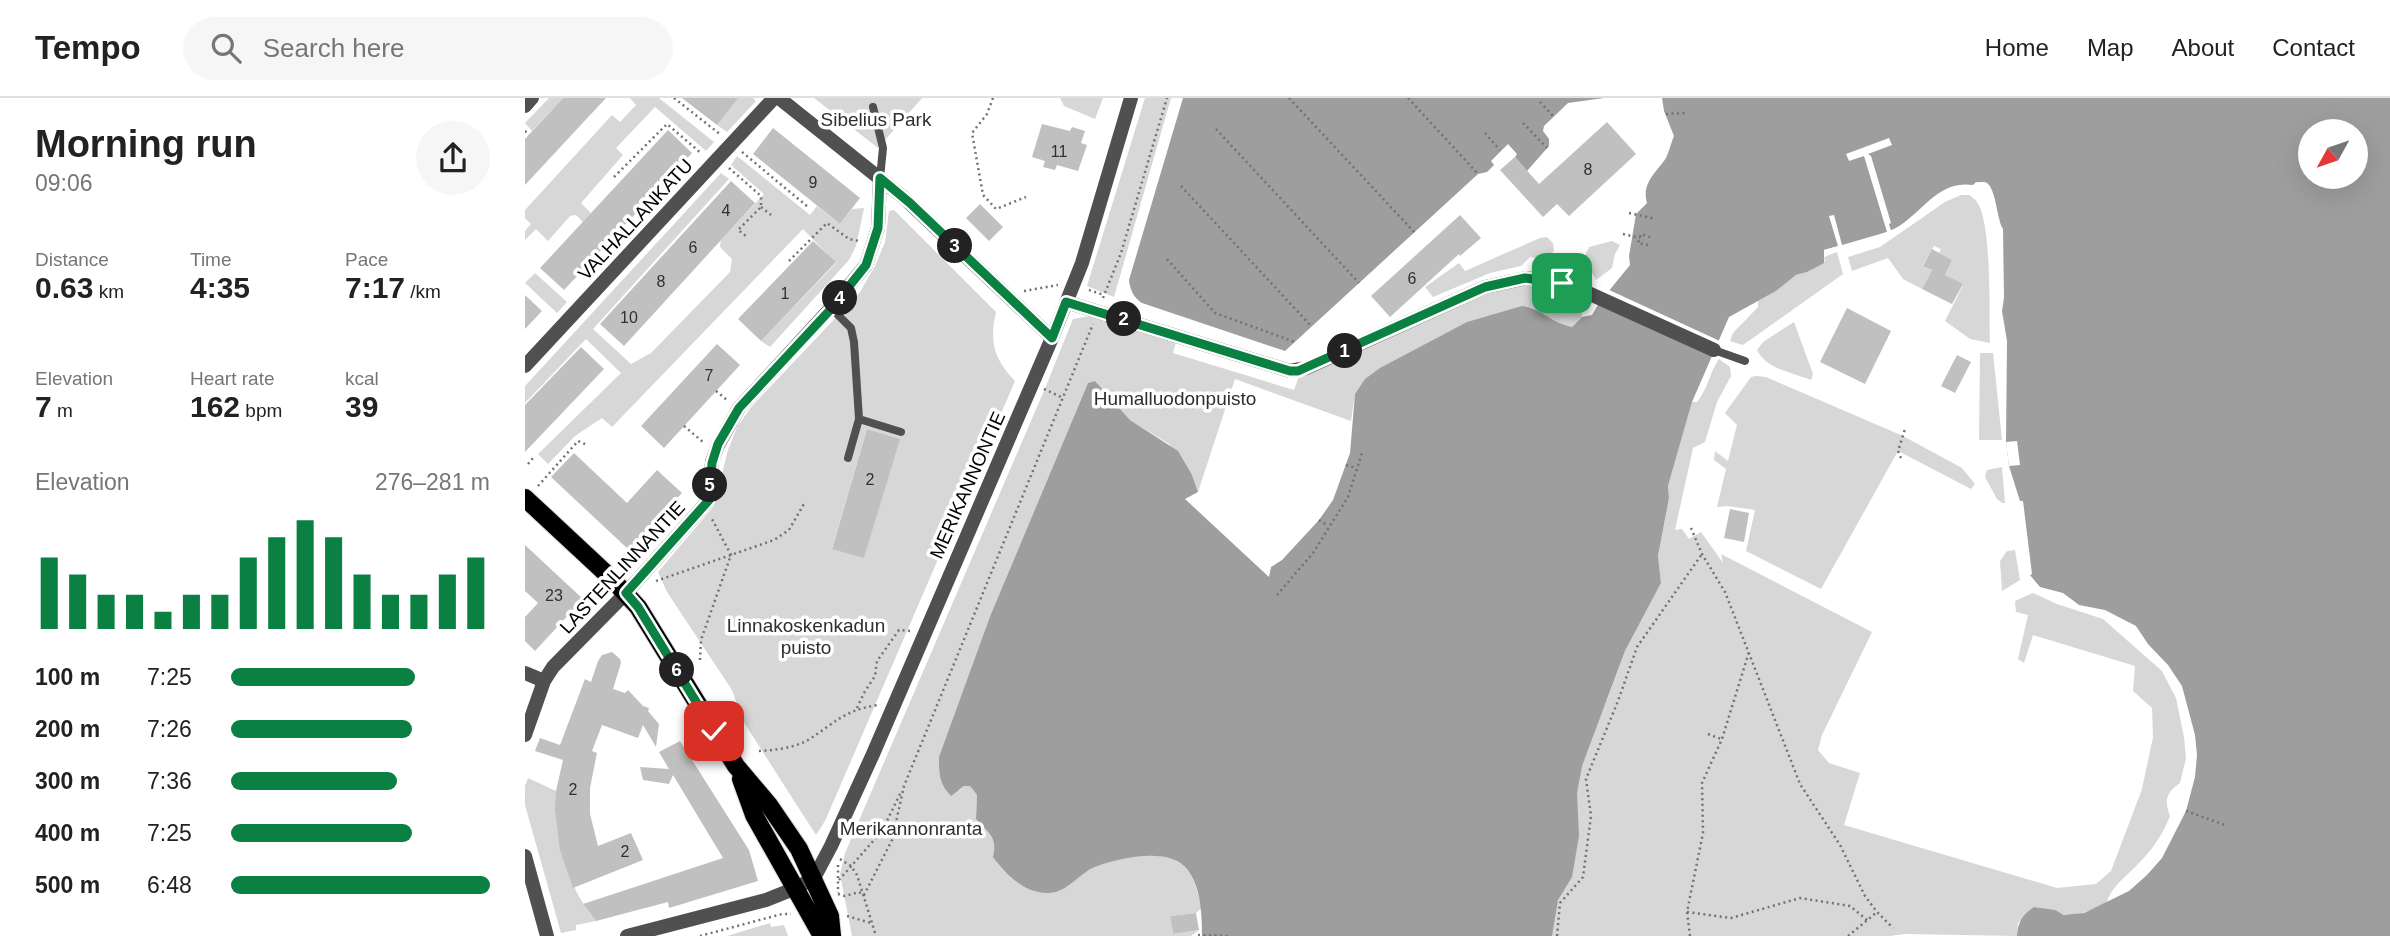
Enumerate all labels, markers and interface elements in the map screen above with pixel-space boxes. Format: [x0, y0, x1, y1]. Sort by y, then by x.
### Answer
search box [183, 17, 673, 80]
text: Tempo [35, 29, 141, 66]
icon: search [207, 29, 245, 67]
text: Search here [263, 33, 404, 63]
text: Home [1985, 34, 2049, 61]
text: Map [2087, 34, 2134, 61]
text: About [2172, 34, 2234, 61]
text: Contact [2272, 34, 2355, 61]
park label: Sibelius Park [821, 109, 932, 130]
north arrow [2298, 119, 2368, 189]
map controls [2298, 119, 2368, 189]
button: share [416, 121, 490, 195]
text: Morning run [35, 123, 257, 165]
house number: 11 [1051, 143, 1067, 160]
street label: VALHALLANKATU [574, 155, 697, 284]
house number: 8 [1584, 161, 1593, 178]
text: 09:06 [35, 170, 93, 196]
house number: 9 [809, 174, 818, 191]
house number: 4 [722, 202, 731, 219]
pin: 3 [937, 228, 973, 264]
text: 3 [949, 235, 960, 256]
house number: 6 [689, 239, 698, 256]
text: Distance [35, 249, 109, 270]
text: Time [190, 249, 232, 270]
text: Pace [345, 249, 388, 270]
pin [1532, 253, 1592, 313]
icon: arrive [1543, 264, 1581, 302]
house number: 6 [1408, 270, 1417, 287]
text: 0.63 [35, 271, 93, 304]
text: 4:35 [190, 271, 250, 304]
text: 7:17 [345, 271, 405, 304]
house number: 8 [657, 273, 666, 290]
pin: 4 [823, 280, 857, 316]
text: km [93, 281, 124, 302]
text: /km [405, 281, 441, 302]
house number: 1 [781, 285, 790, 302]
text: 4 [834, 287, 845, 308]
pin: 2 [1107, 302, 1141, 336]
text: 2 [1118, 308, 1129, 329]
house number: 10 [620, 309, 638, 326]
pin: 1 [1327, 334, 1363, 368]
text: 1 [1339, 340, 1350, 361]
house number: 7 [705, 367, 714, 384]
text: Elevation [35, 368, 113, 389]
text: Heart rate [190, 368, 274, 389]
text: kcal [345, 368, 379, 389]
park label: Humalluodonpuisto [1094, 388, 1256, 409]
text: 7 [35, 390, 52, 423]
text: 162 [190, 390, 240, 423]
text: 39 [345, 390, 378, 423]
text: m [52, 400, 73, 421]
text: bpm [240, 400, 282, 421]
street label: MERIKANNONTIE [926, 409, 1009, 562]
pin: 5 [693, 468, 727, 502]
text: Elevation [35, 469, 130, 495]
text: 276–281 m [375, 469, 490, 495]
house number: 2 [866, 471, 875, 488]
text: 5 [704, 474, 715, 495]
street label: LASTENLINNANTIE [556, 497, 689, 638]
house number: 23 [545, 587, 563, 604]
park label: Linnakoskenkadun puisto [727, 615, 885, 658]
pin: 6 [659, 652, 695, 688]
text: 6 [671, 659, 682, 680]
text: 100 m [35, 664, 100, 690]
text: 7:25 [147, 664, 192, 690]
pin [684, 701, 744, 761]
icon: check [695, 712, 733, 750]
text: 200 m [35, 716, 100, 742]
text: 7:26 [147, 716, 192, 742]
text: 300 m [35, 768, 100, 794]
text: 7:36 [147, 768, 192, 794]
house number: 2 [569, 781, 578, 798]
park label: Merikannonranta [840, 818, 983, 839]
text: 400 m [35, 820, 100, 846]
text: 7:25 [147, 820, 192, 846]
house number: 2 [621, 843, 630, 860]
text: 500 m [35, 872, 100, 898]
text: 6:48 [147, 872, 192, 898]

